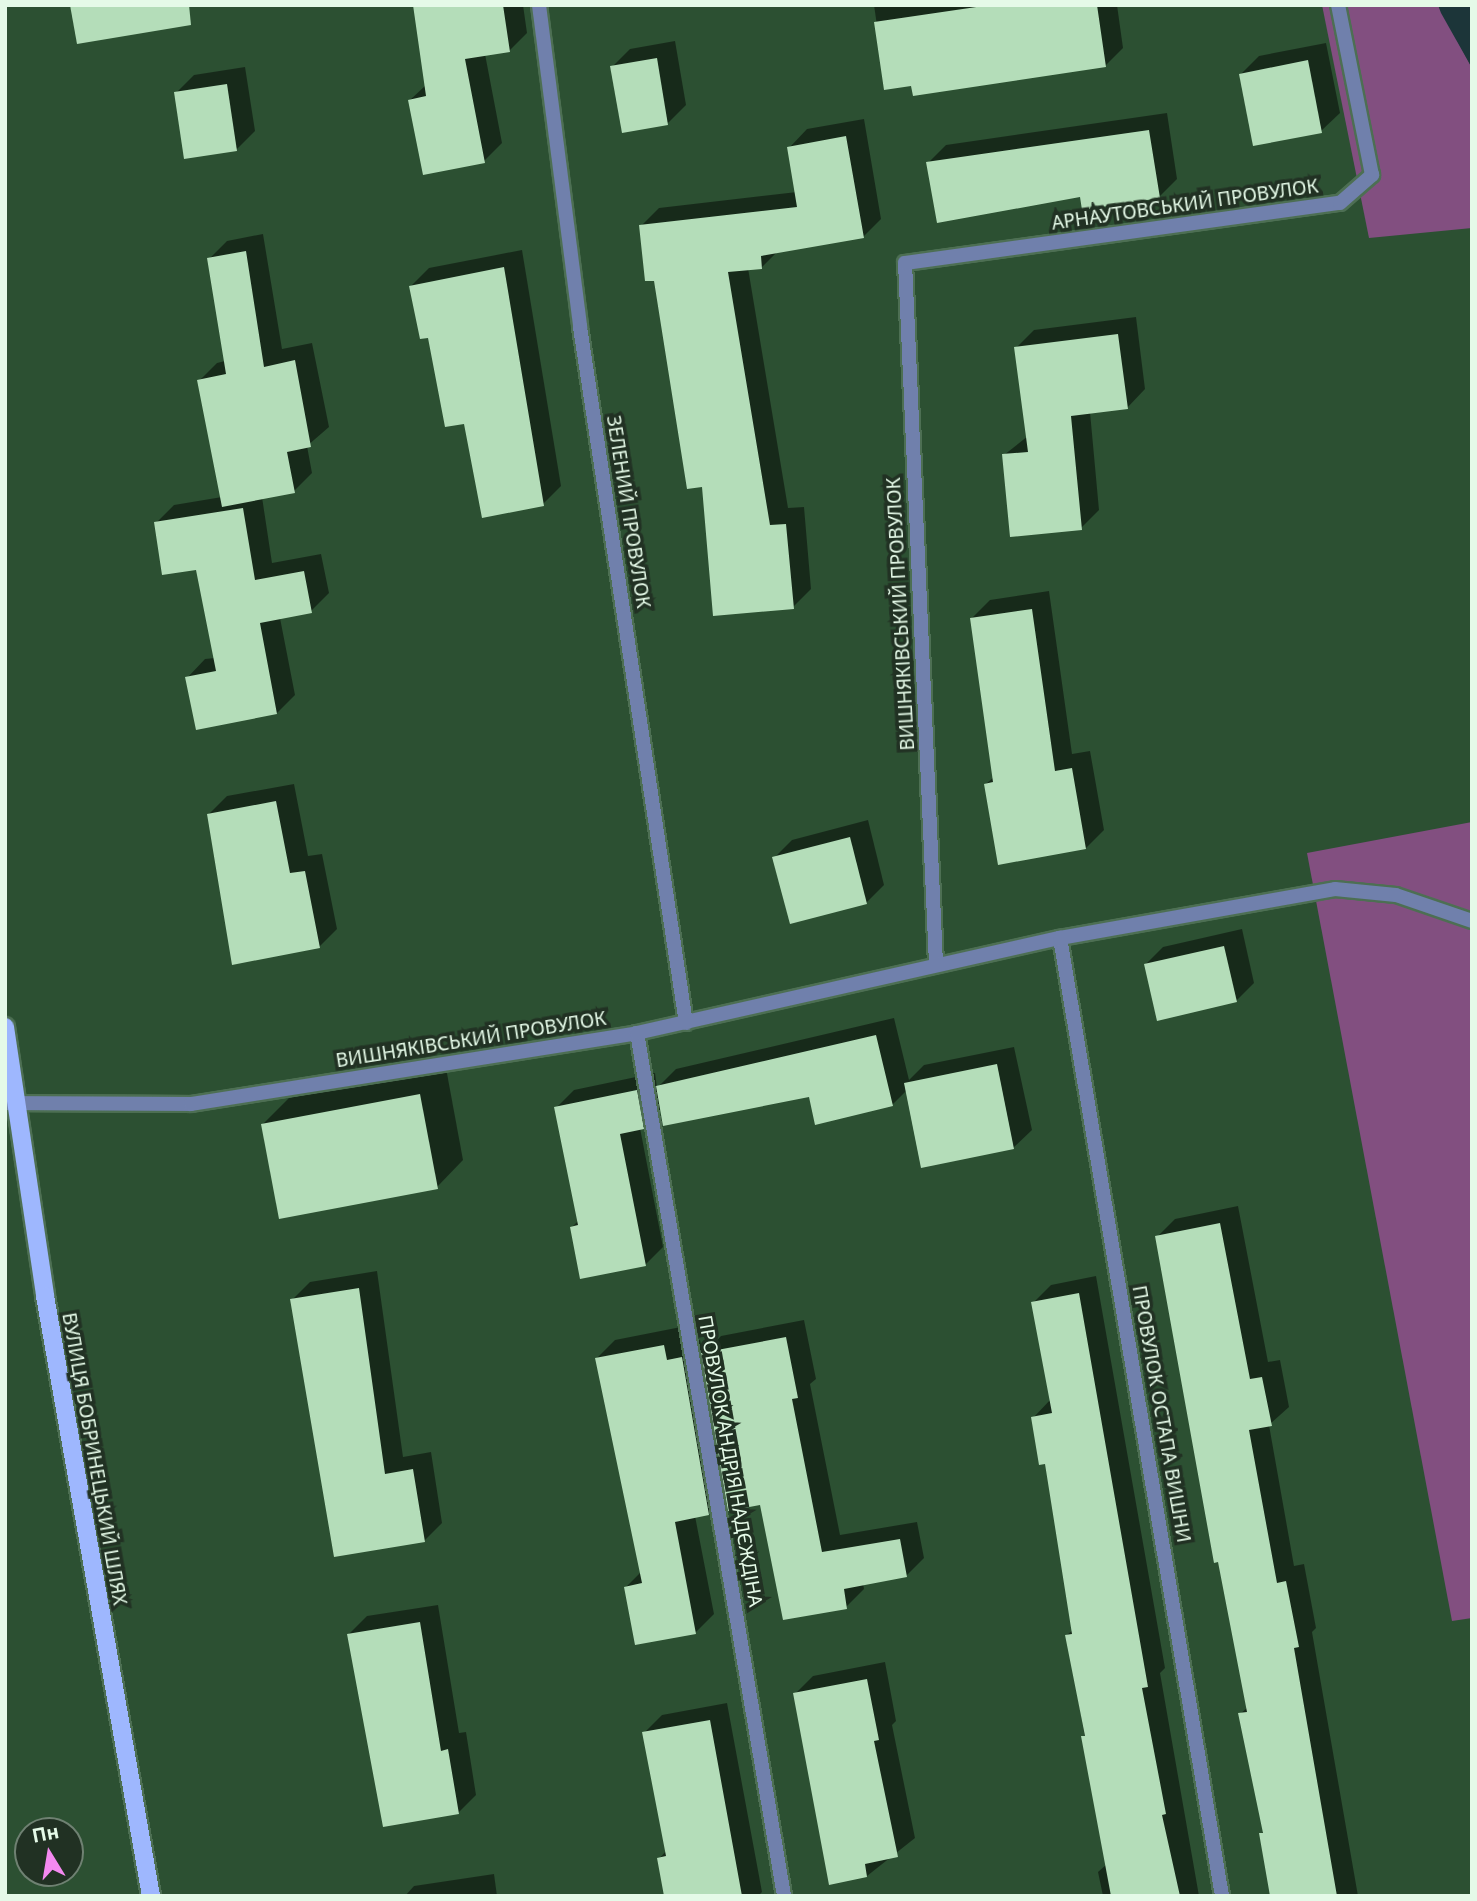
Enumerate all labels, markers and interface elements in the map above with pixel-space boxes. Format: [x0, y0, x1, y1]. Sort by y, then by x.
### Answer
street label: АРНАУТОВСЬКИЙ ПРОВУЛОК [1050, 175, 1320, 235]
street label: ЗЕЛЕНИЙ ПРОВУЛОК [601, 414, 655, 610]
street label: ВИШНЯКІВСЬКИЙ ПРОВУЛОК [882, 477, 920, 751]
street label: ВИШНЯКІВСЬКИЙ ПРОВУЛОК [334, 1007, 608, 1073]
street label: ПРОВУЛОК ОСТАПА ВИШНИ [1127, 1284, 1195, 1544]
street label: ВУЛИЦЯ БОБРИНЕЦЬКИЙ ШЛЯХ [57, 1311, 131, 1607]
street label: ПРОВУЛОК АНДРІЯ НАДЄЖДІНА [693, 1313, 767, 1609]
north arrow [14, 1817, 84, 1887]
text: Пн [30, 1818, 61, 1849]

